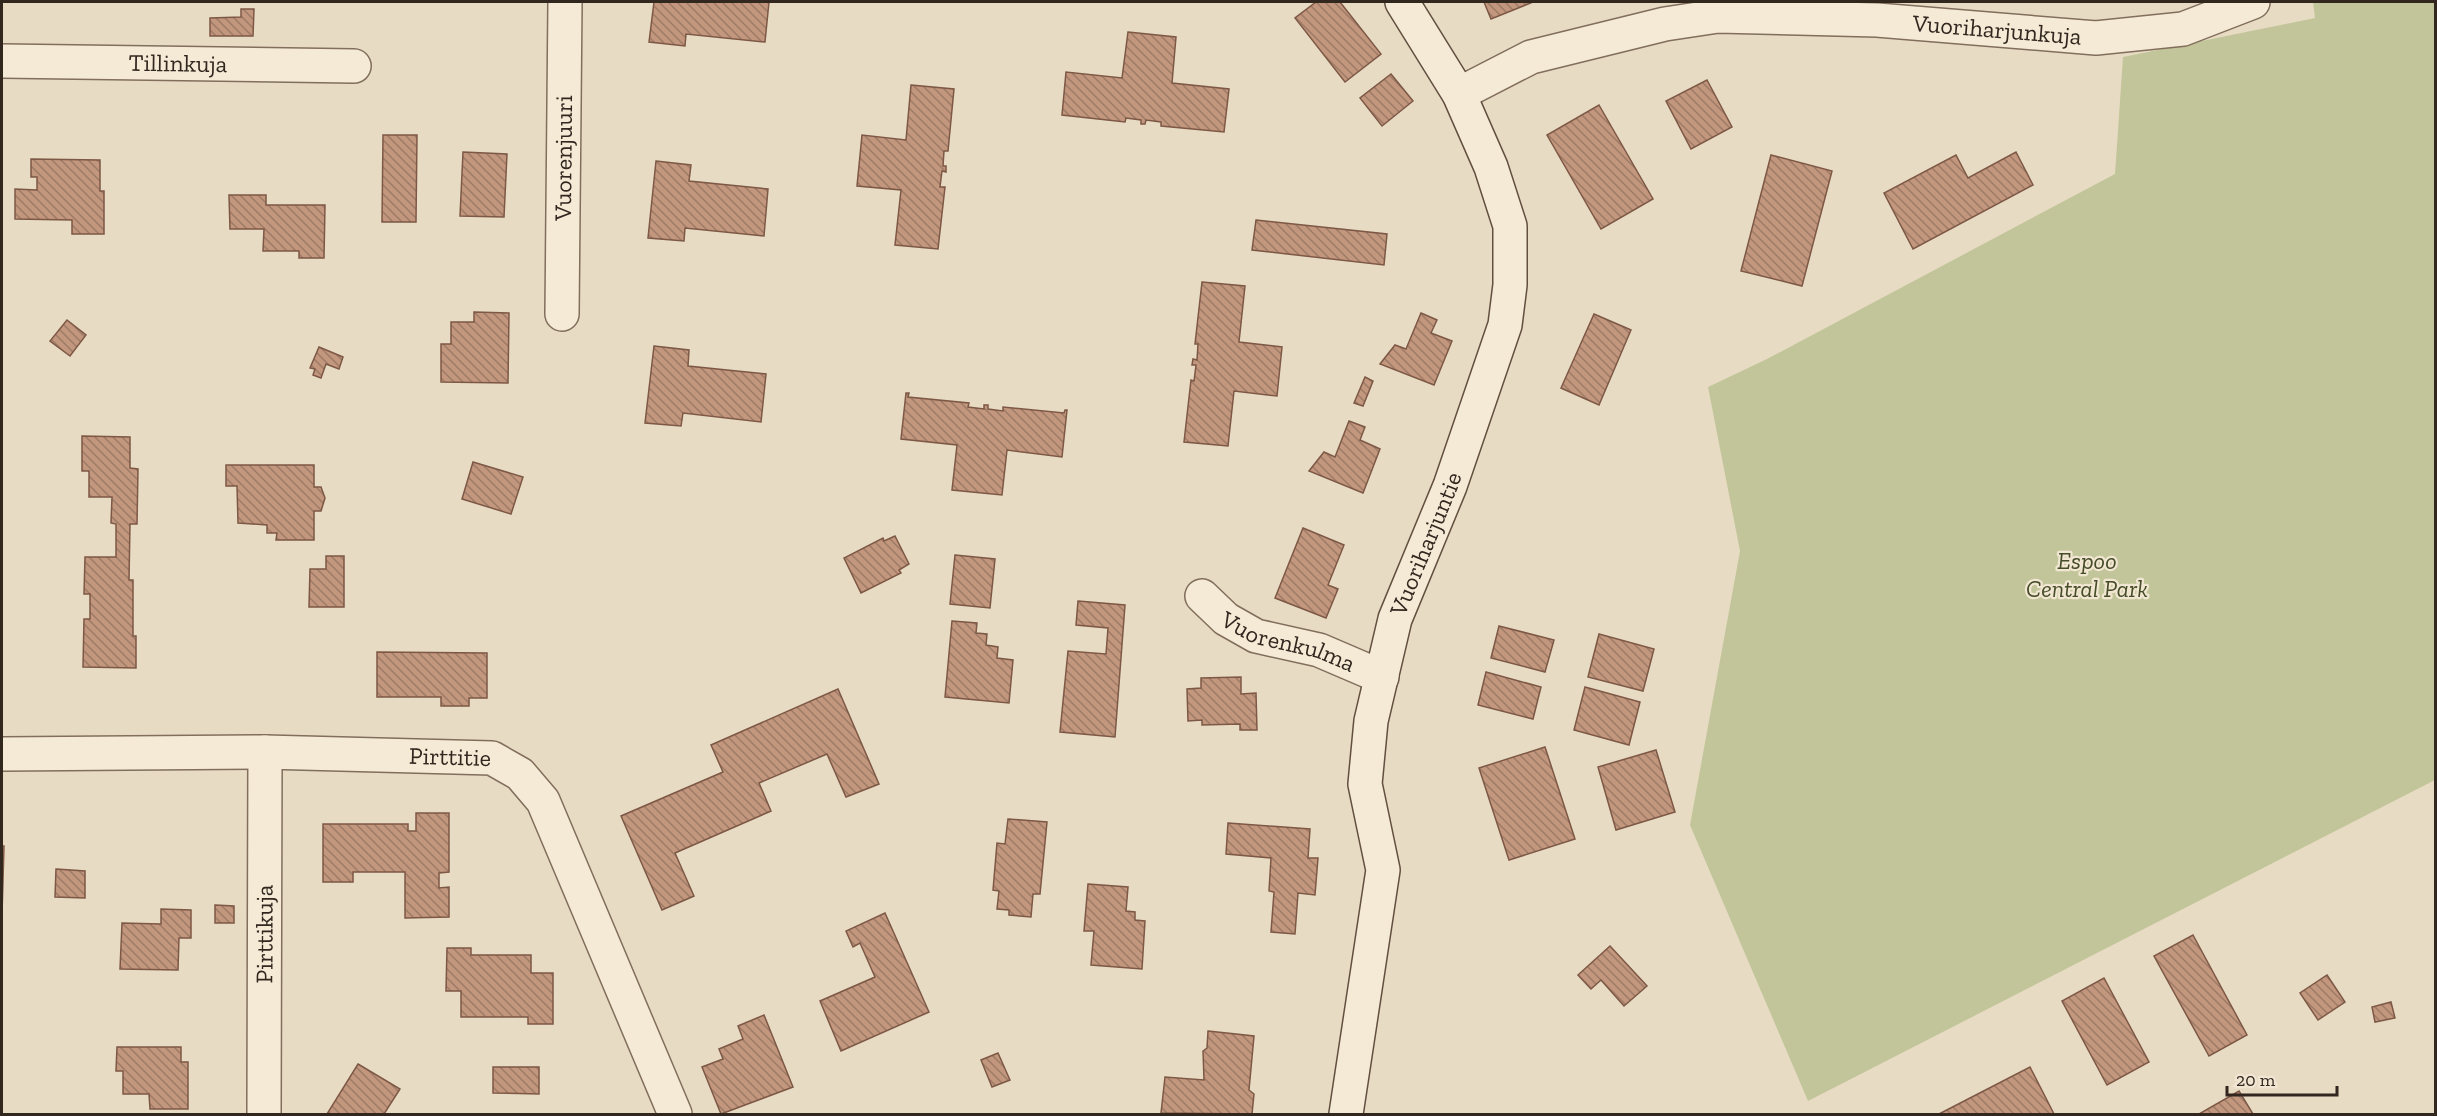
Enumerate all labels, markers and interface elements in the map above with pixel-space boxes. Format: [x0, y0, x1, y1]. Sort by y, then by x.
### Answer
street label: Vuoriharjunkuja [1910, 8, 2083, 51]
street label: Tillinkuja [129, 48, 228, 78]
street label: Vuorenjuuri [548, 95, 578, 222]
street label: Vuoriharjuntie [1383, 468, 1468, 621]
park label: Espoo Central Park [2026, 546, 2148, 603]
street label: Vuorenkulma [1215, 604, 1360, 678]
street label: Pirttitie [409, 741, 491, 772]
street label: Pirttikuja [249, 884, 279, 983]
scale bar [2227, 1059, 2336, 1097]
text: 20 m [2236, 1069, 2276, 1091]

